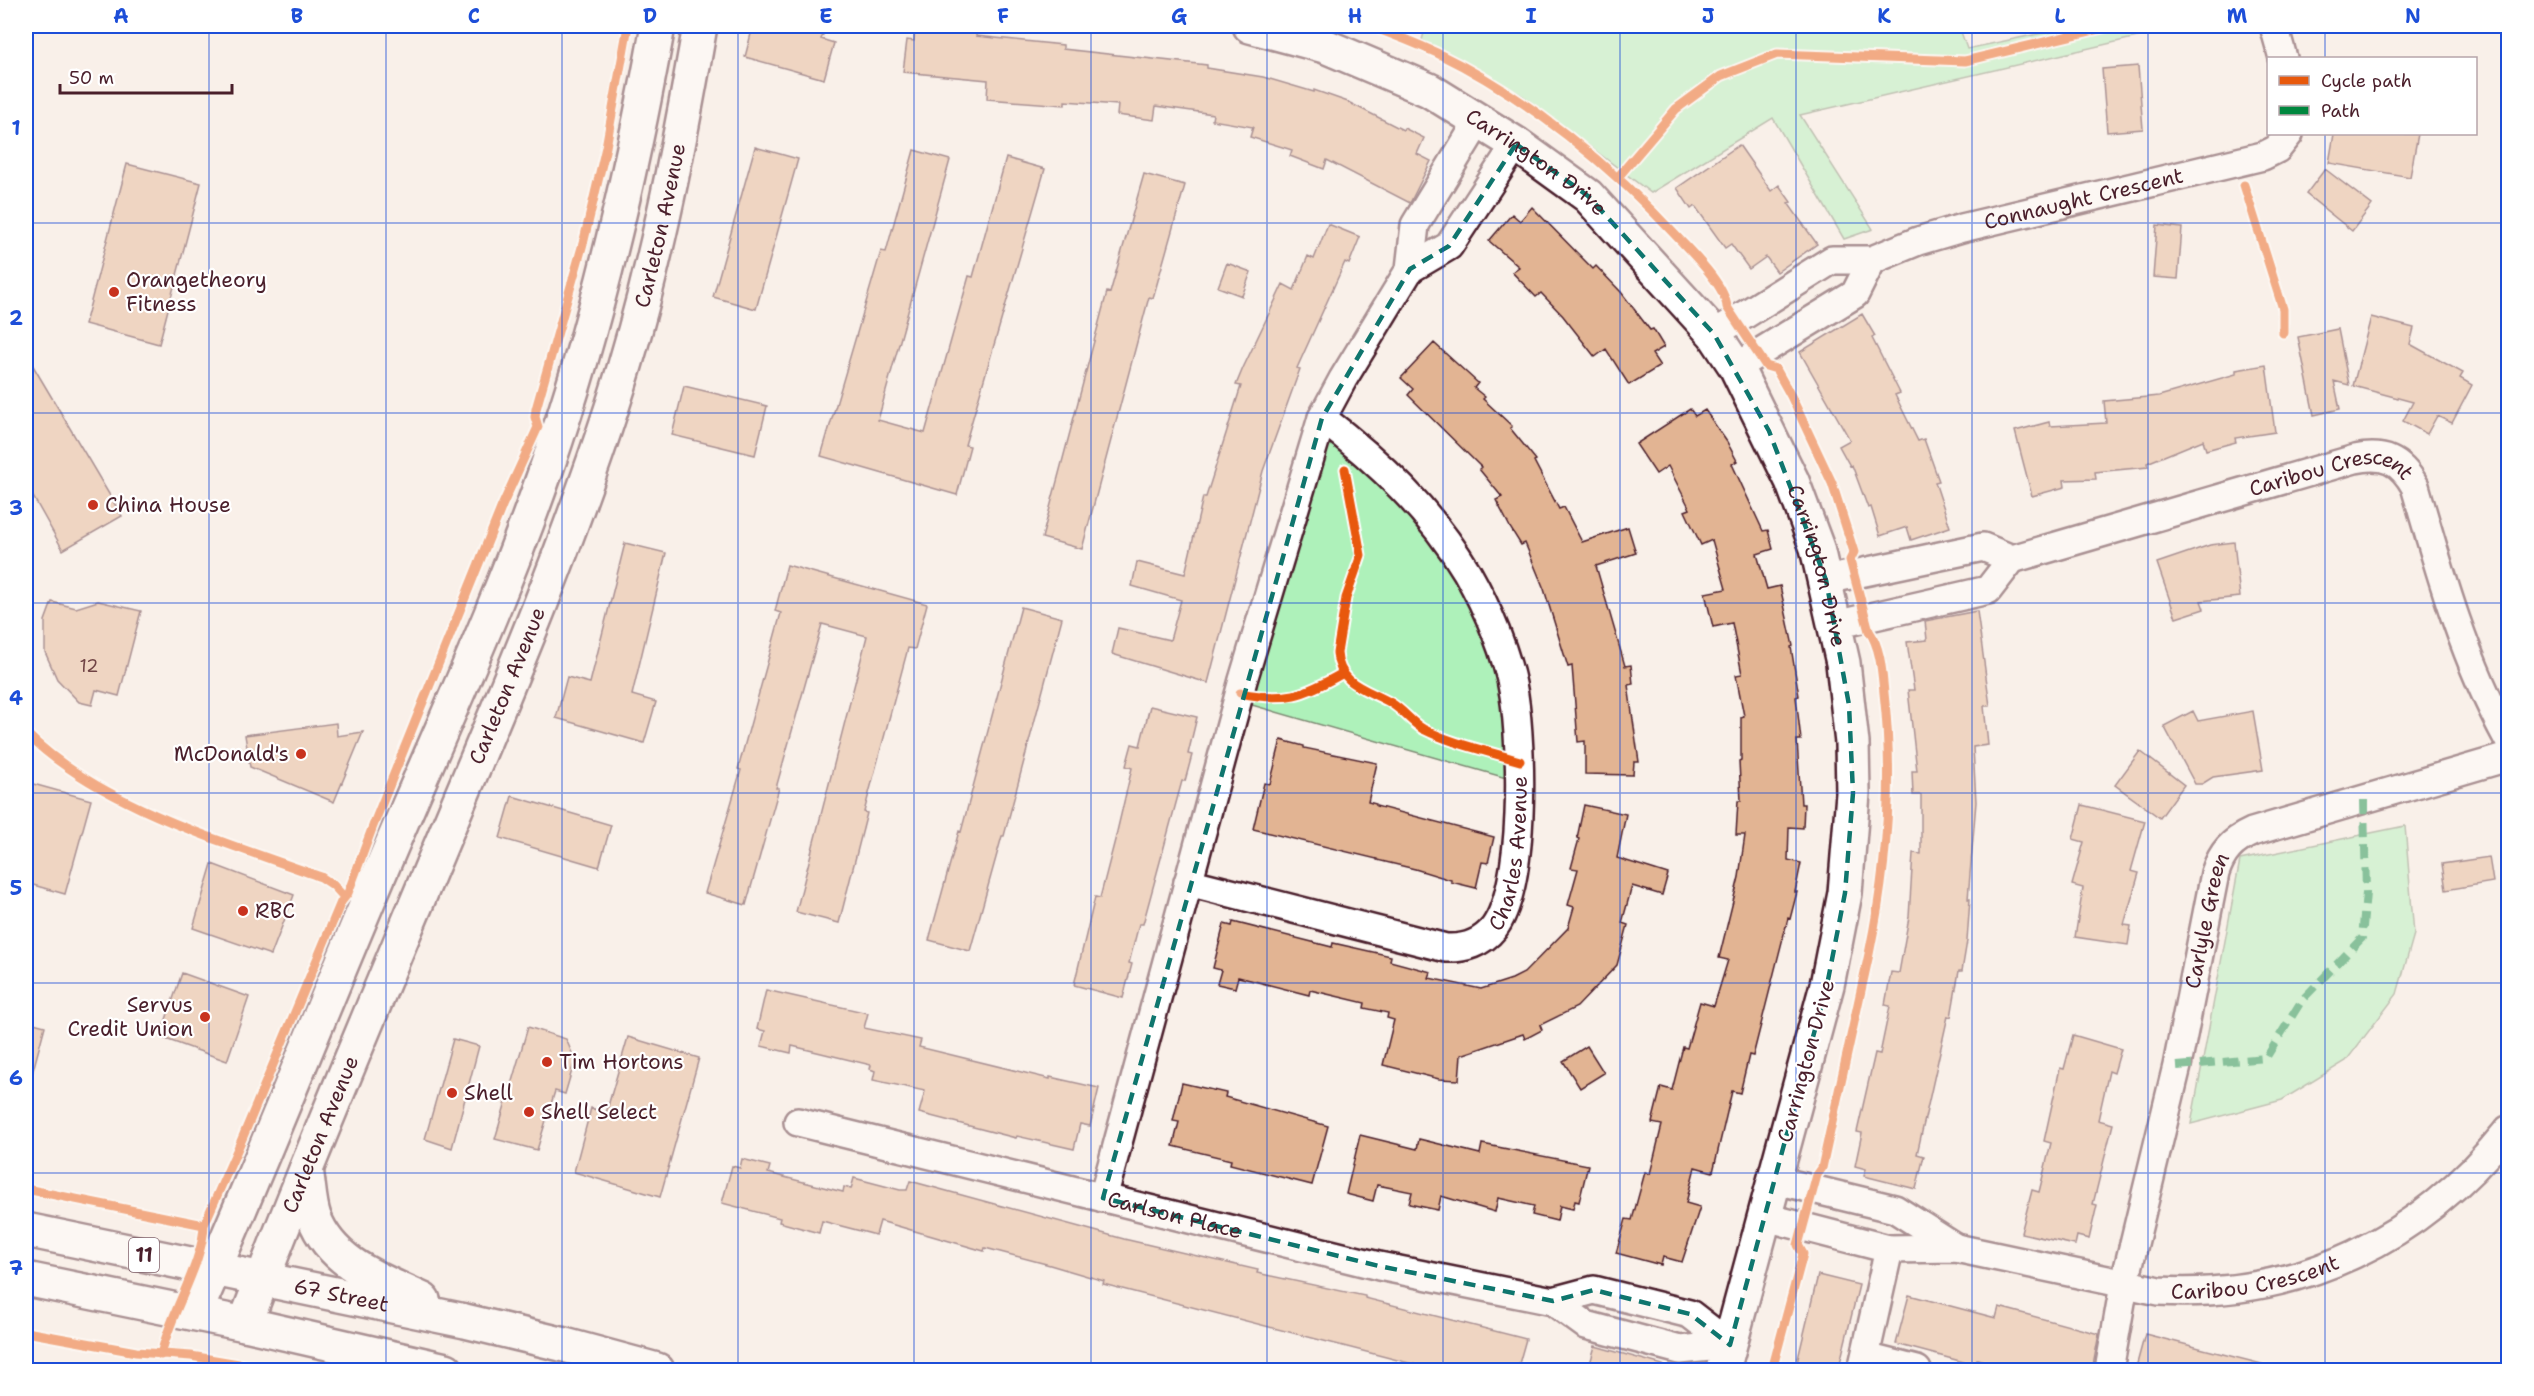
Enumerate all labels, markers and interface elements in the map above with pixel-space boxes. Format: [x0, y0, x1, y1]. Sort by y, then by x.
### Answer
text: A [113, 3, 129, 29]
text: B [291, 3, 303, 29]
text: C [468, 3, 480, 29]
text: D [643, 3, 657, 29]
text: E [819, 3, 833, 29]
text: F [997, 3, 1009, 29]
text: G [1171, 3, 1187, 29]
text: H [1348, 3, 1362, 29]
text: I [1525, 3, 1537, 29]
text: J [1702, 3, 1715, 29]
text: K [1877, 3, 1891, 29]
text: L [2055, 3, 2066, 29]
text: M [2227, 3, 2248, 29]
text: N [2405, 3, 2421, 29]
scale bar [60, 57, 232, 95]
legend [2267, 57, 2477, 135]
text: 50 m [69, 66, 114, 90]
text: Cycle path [2321, 69, 2412, 93]
text: Path [2321, 99, 2360, 123]
street label: Carrington Drive [1460, 102, 1613, 222]
text: 1 [11, 115, 21, 141]
street label: Carleton Avenue [628, 141, 692, 311]
street label: Connaught Crescent [1981, 162, 2186, 236]
place label: Orangetheory Fitness [126, 266, 267, 318]
marker: Orangetheory Fitness [107, 285, 121, 299]
text: 2 [9, 305, 23, 331]
street label: Caribou Crescent [2246, 443, 2420, 503]
street label: Carrington Drive [1781, 481, 1853, 650]
place label: China House [105, 491, 231, 519]
text: 3 [9, 495, 23, 521]
marker: China House [86, 498, 100, 512]
street label: Carleton Avenue [462, 603, 552, 769]
house number: 12 [79, 654, 99, 678]
text: 4 [9, 685, 23, 711]
place label: McDonald's [174, 740, 289, 768]
marker: McDonald's [294, 747, 308, 761]
street label: Charles Avenue [1482, 776, 1534, 936]
street label: Carlyle Green [2179, 847, 2236, 991]
text: 5 [10, 875, 22, 901]
place label: RBC [255, 897, 295, 925]
marker: RBC [236, 904, 250, 918]
street label: Carrington Drive [1771, 976, 1841, 1146]
place label: Servus Credit Union [67, 991, 193, 1043]
marker: Servus Credit Union [198, 1010, 212, 1024]
place label: Tim Hortons [559, 1048, 684, 1076]
street label: Carleton Avenue [276, 1051, 365, 1217]
marker: Tim Hortons [540, 1055, 554, 1069]
text: 6 [9, 1065, 23, 1091]
place label: Shell [464, 1079, 513, 1107]
marker: Shell [445, 1086, 459, 1100]
place label: Shell Select [541, 1098, 657, 1126]
marker: Shell Select [522, 1105, 536, 1119]
street label: Carlson Place [1105, 1185, 1245, 1245]
road number: 11 [129, 1238, 159, 1272]
street label: Caribou Crescent [2171, 1248, 2343, 1306]
text: 7 [9, 1255, 23, 1281]
street label: 67 Street [291, 1272, 391, 1319]

